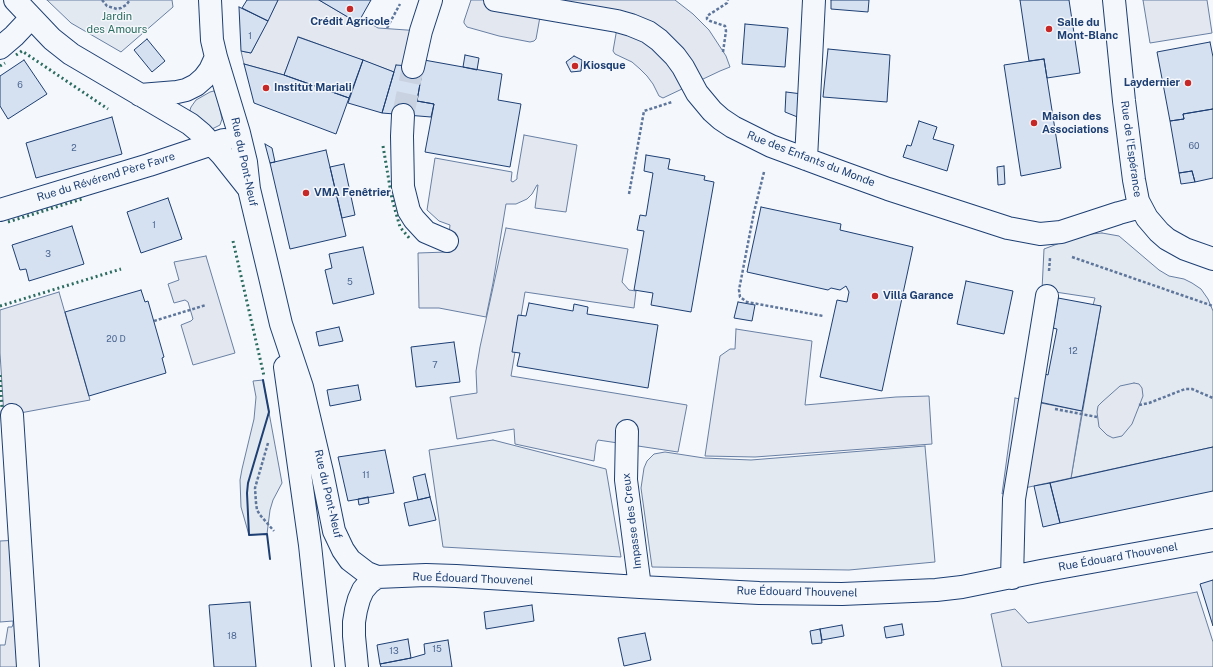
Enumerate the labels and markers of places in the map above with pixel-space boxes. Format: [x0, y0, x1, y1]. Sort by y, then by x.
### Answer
marker: Crédit Agricole [345, 4, 355, 14]
place label: Crédit Agricole [310, 15, 390, 29]
place label: Salle du Mont-Blanc [1057, 16, 1118, 42]
marker: Salle du Mont-Blanc [1044, 24, 1054, 34]
place label: Kiosque [583, 59, 625, 73]
marker: Kiosque [570, 61, 580, 71]
place label: Laydernier [1124, 76, 1180, 90]
marker: Laydernier [1183, 78, 1193, 88]
place label: Institut Mariali [274, 81, 352, 95]
marker: Institut Mariali [261, 83, 271, 93]
place label: Maison des Associations [1042, 110, 1109, 136]
marker: Maison des Associations [1029, 118, 1039, 128]
place label: VMA Fenêtrier [314, 186, 391, 200]
marker: VMA Fenêtrier [301, 188, 311, 198]
place label: Villa Garance [883, 289, 954, 303]
marker: Villa Garance [870, 291, 880, 301]

